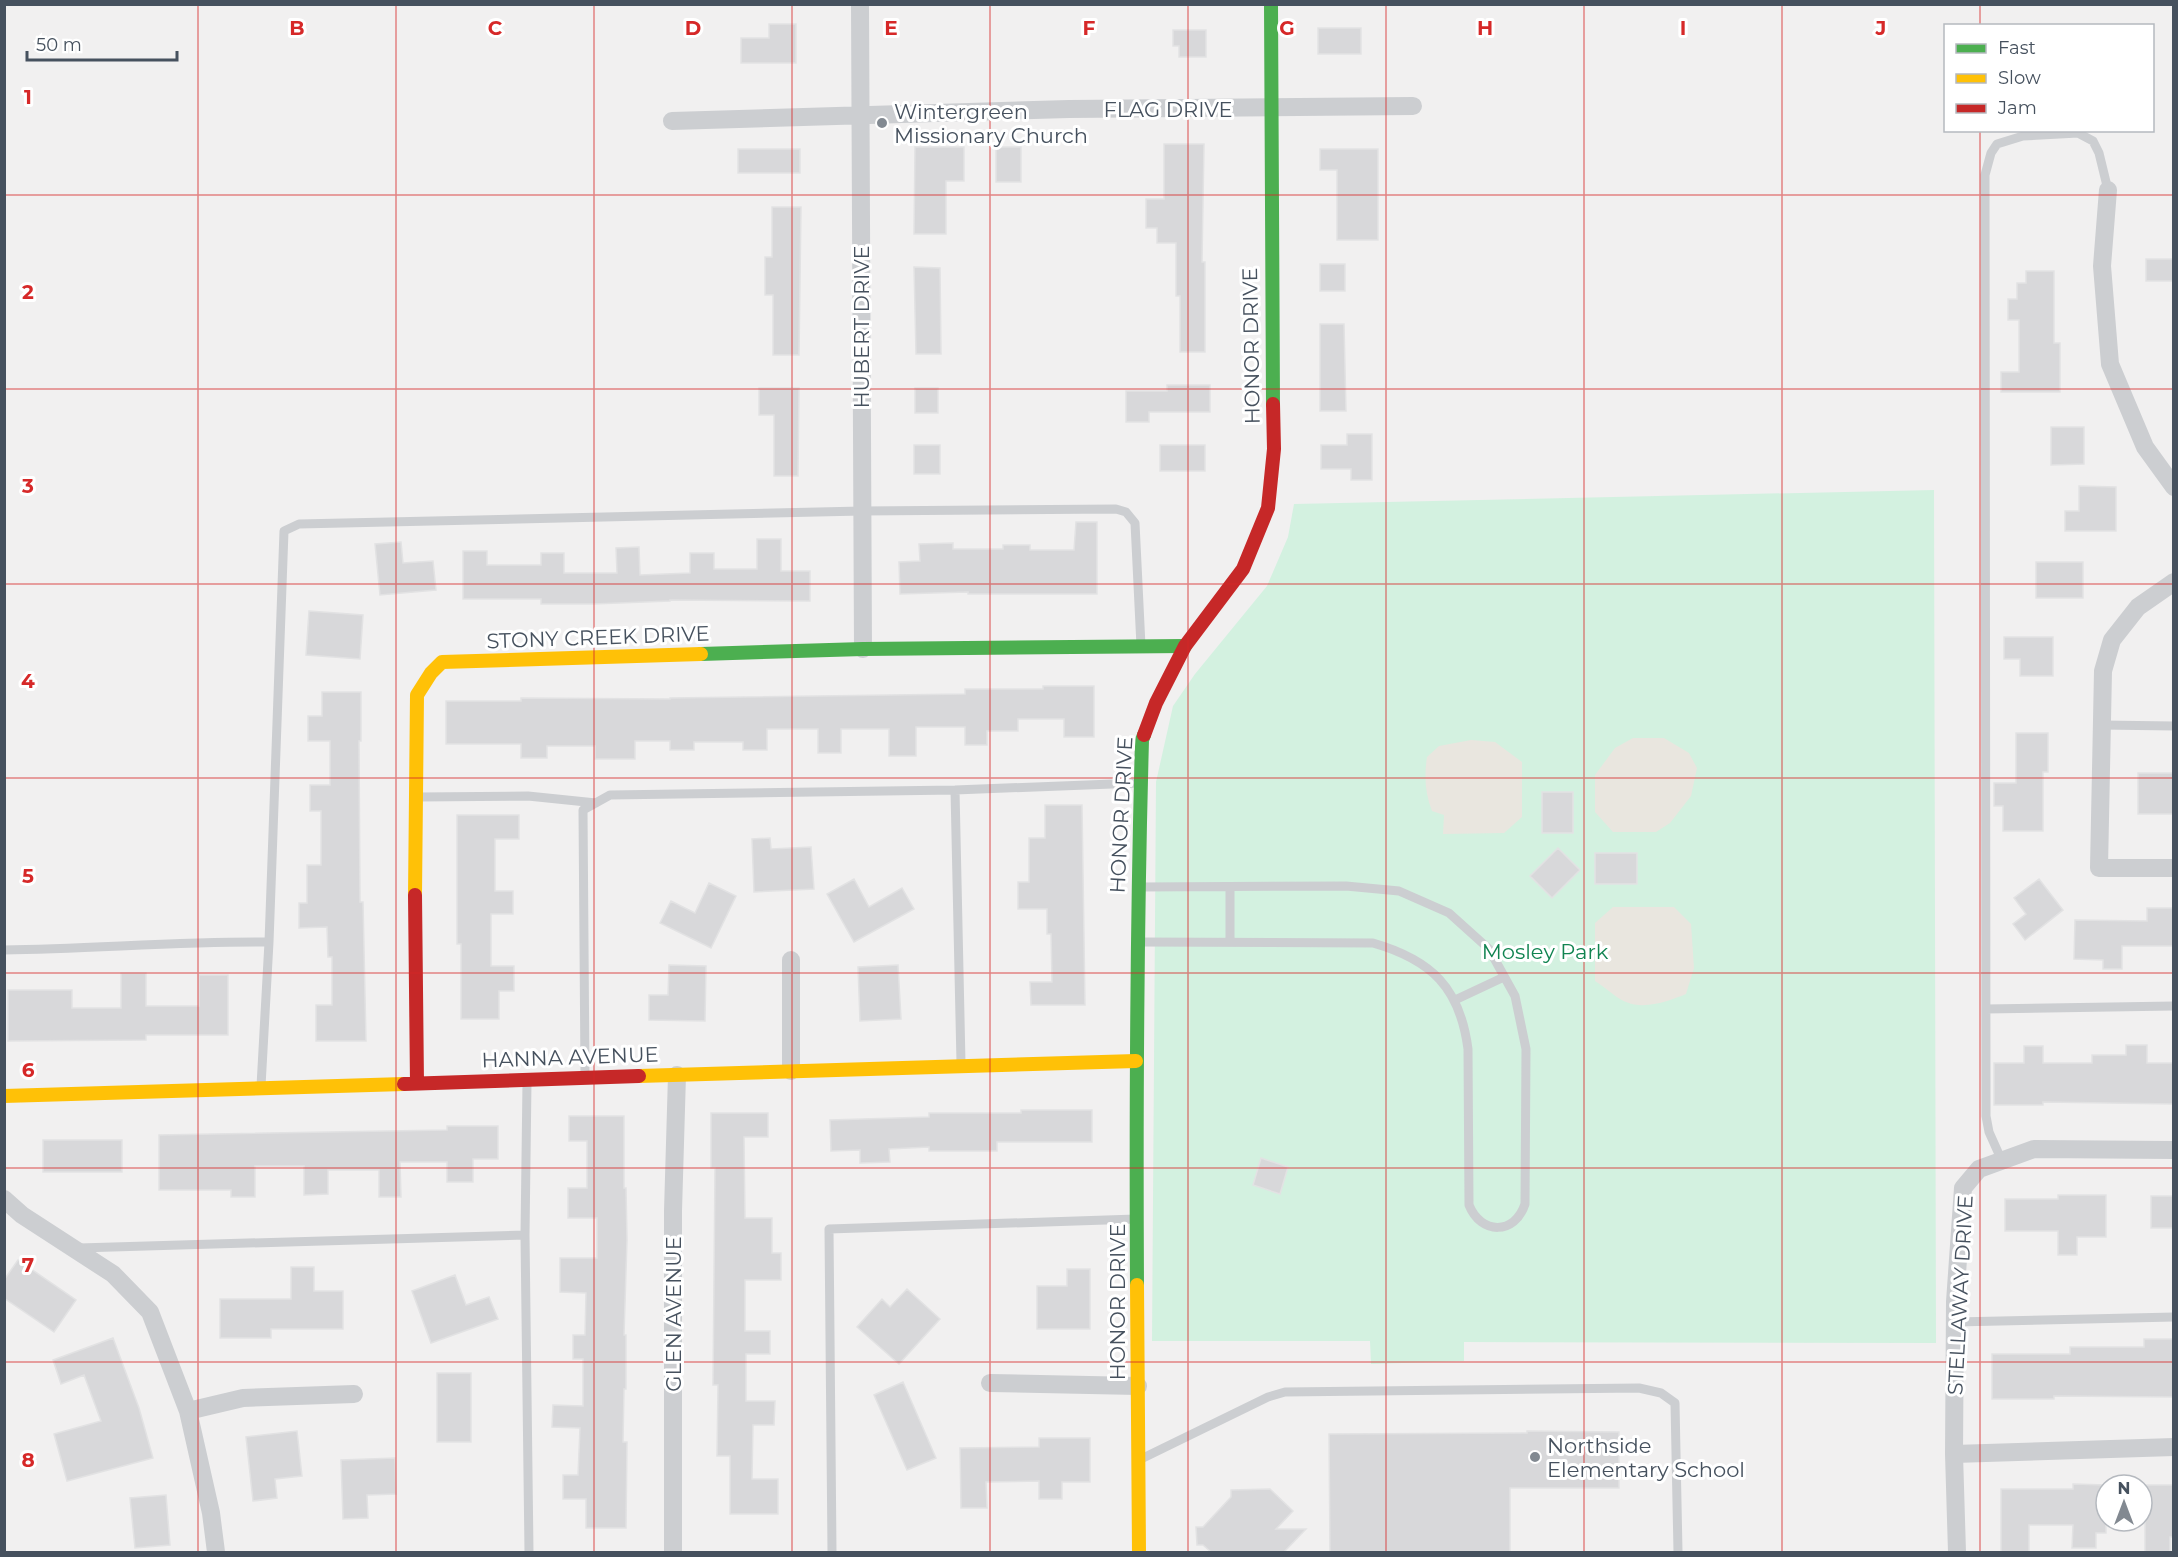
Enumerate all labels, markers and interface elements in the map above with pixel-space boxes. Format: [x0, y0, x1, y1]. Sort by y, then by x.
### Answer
text: B [289, 16, 305, 40]
text: C [488, 16, 503, 40]
text: D [685, 16, 701, 40]
text: E [884, 16, 898, 40]
text: F [1083, 16, 1096, 40]
text: G [1279, 16, 1295, 40]
text: H [1477, 16, 1493, 40]
text: I [1680, 16, 1686, 40]
text: J [1875, 16, 1886, 40]
scale bar [27, 24, 177, 62]
legend [1944, 24, 2154, 132]
text: 50 m [36, 34, 82, 56]
text: Fast [1998, 37, 2036, 59]
text: Slow [1998, 67, 2041, 89]
text: 1 [24, 85, 32, 109]
street label: FLAG DRIVE [1103, 97, 1233, 122]
text: Jam [1997, 97, 2037, 119]
place label: Wintergreen Missionary Church [894, 99, 1088, 148]
marker: Wintergreen Missionary Church [875, 116, 889, 130]
street label: HUBERT DRIVE [849, 245, 874, 409]
street label: HONOR DRIVE [1237, 267, 1265, 425]
text: 2 [22, 280, 34, 304]
text: 3 [21, 474, 34, 498]
street label: STONY CREEK DRIVE [486, 621, 710, 653]
text: 4 [21, 669, 35, 693]
street label: HONOR DRIVE [1104, 736, 1138, 894]
text: 5 [22, 864, 34, 888]
park label: Mosley Park [1482, 939, 1609, 964]
street label: HANNA AVENUE [481, 1041, 659, 1073]
text: 6 [22, 1058, 35, 1082]
street label: STELLAWAY DRIVE [1942, 1194, 1978, 1396]
street label: HONOR DRIVE [1105, 1223, 1130, 1381]
street label: GLEN AVENUE [661, 1236, 686, 1392]
text: 7 [22, 1253, 34, 1277]
place label: Northside Elementary School [1547, 1433, 1745, 1482]
text: 8 [21, 1448, 35, 1472]
marker: Northside Elementary School [1528, 1450, 1542, 1464]
north arrow [2094, 1473, 2154, 1533]
text: N [2118, 1479, 2130, 1498]

